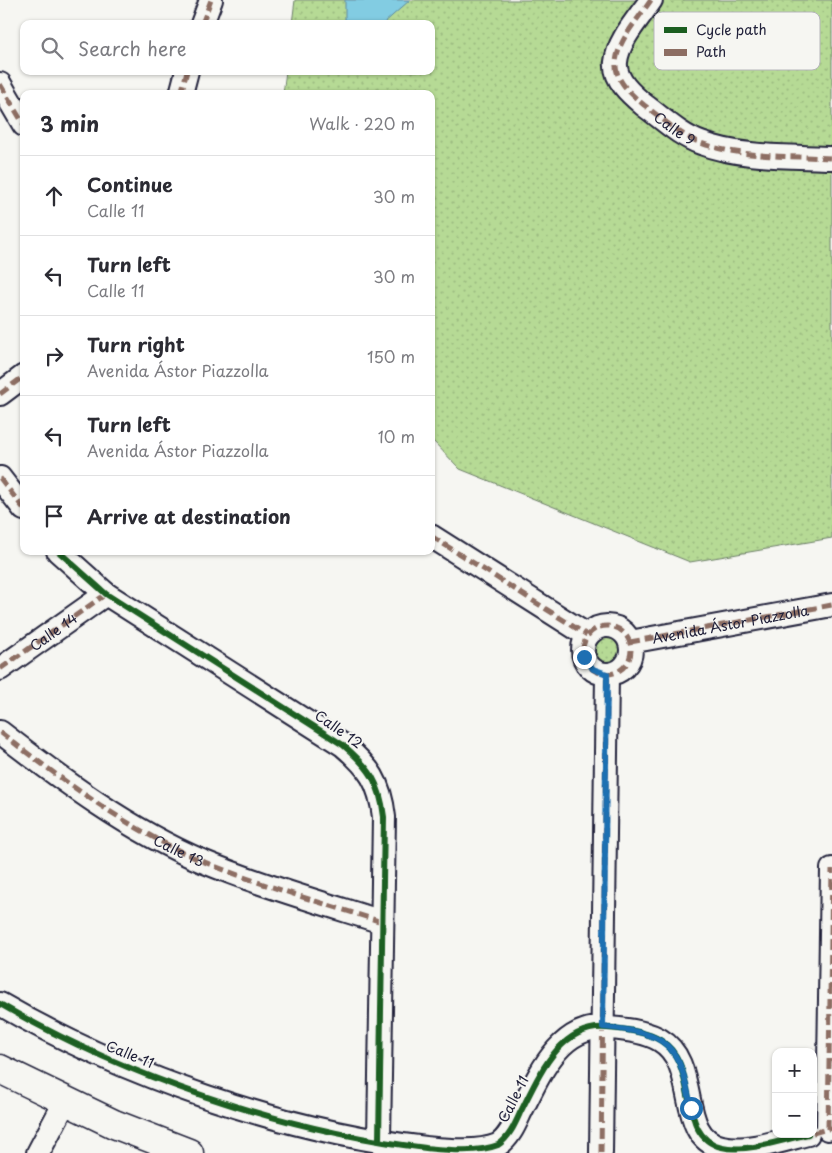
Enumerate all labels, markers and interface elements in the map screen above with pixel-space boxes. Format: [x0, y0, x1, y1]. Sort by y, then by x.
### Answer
legend [654, 12, 820, 70]
text: Cycle path [696, 19, 767, 40]
search box [20, 20, 435, 75]
icon: search [38, 34, 66, 62]
text: Search here [78, 34, 187, 62]
text: Path [696, 41, 726, 62]
street label: Calle 9 [650, 106, 699, 150]
text: 3 min [40, 107, 99, 139]
text: Walk · 220 m [309, 111, 415, 135]
text: Continue [87, 170, 173, 198]
icon: ahead [40, 182, 68, 210]
text: 30 m [373, 184, 415, 208]
text: Calle 11 [87, 198, 144, 222]
text: Turn left [87, 250, 171, 278]
icon: left [40, 262, 68, 290]
text: 30 m [373, 264, 415, 288]
text: Calle 11 [87, 278, 144, 302]
text: Turn right [87, 330, 185, 358]
icon: right [40, 342, 68, 370]
text: 150 m [367, 344, 415, 368]
text: Avenida Ástor Piazzolla [87, 358, 269, 382]
text: Turn left [87, 410, 171, 438]
icon: left [40, 422, 68, 450]
text: 10 m [378, 424, 415, 448]
text: Avenida Ástor Piazzolla [87, 438, 269, 462]
icon: arrive [40, 502, 68, 530]
text: Arrive at destination [87, 502, 291, 530]
street label: Avenida Ástor Piazzolla [650, 599, 811, 648]
street label: Calle 14 [25, 607, 81, 656]
route end [573, 646, 596, 669]
street label: Calle 12 [311, 705, 367, 753]
street label: Calle 13 [150, 829, 208, 871]
street label: Calle 11 [103, 1035, 157, 1073]
map controls [772, 1048, 817, 1138]
button: + [772, 1048, 817, 1093]
street label: Calle 11 [492, 1072, 534, 1126]
button: − [772, 1093, 817, 1138]
route start [680, 1097, 703, 1120]

